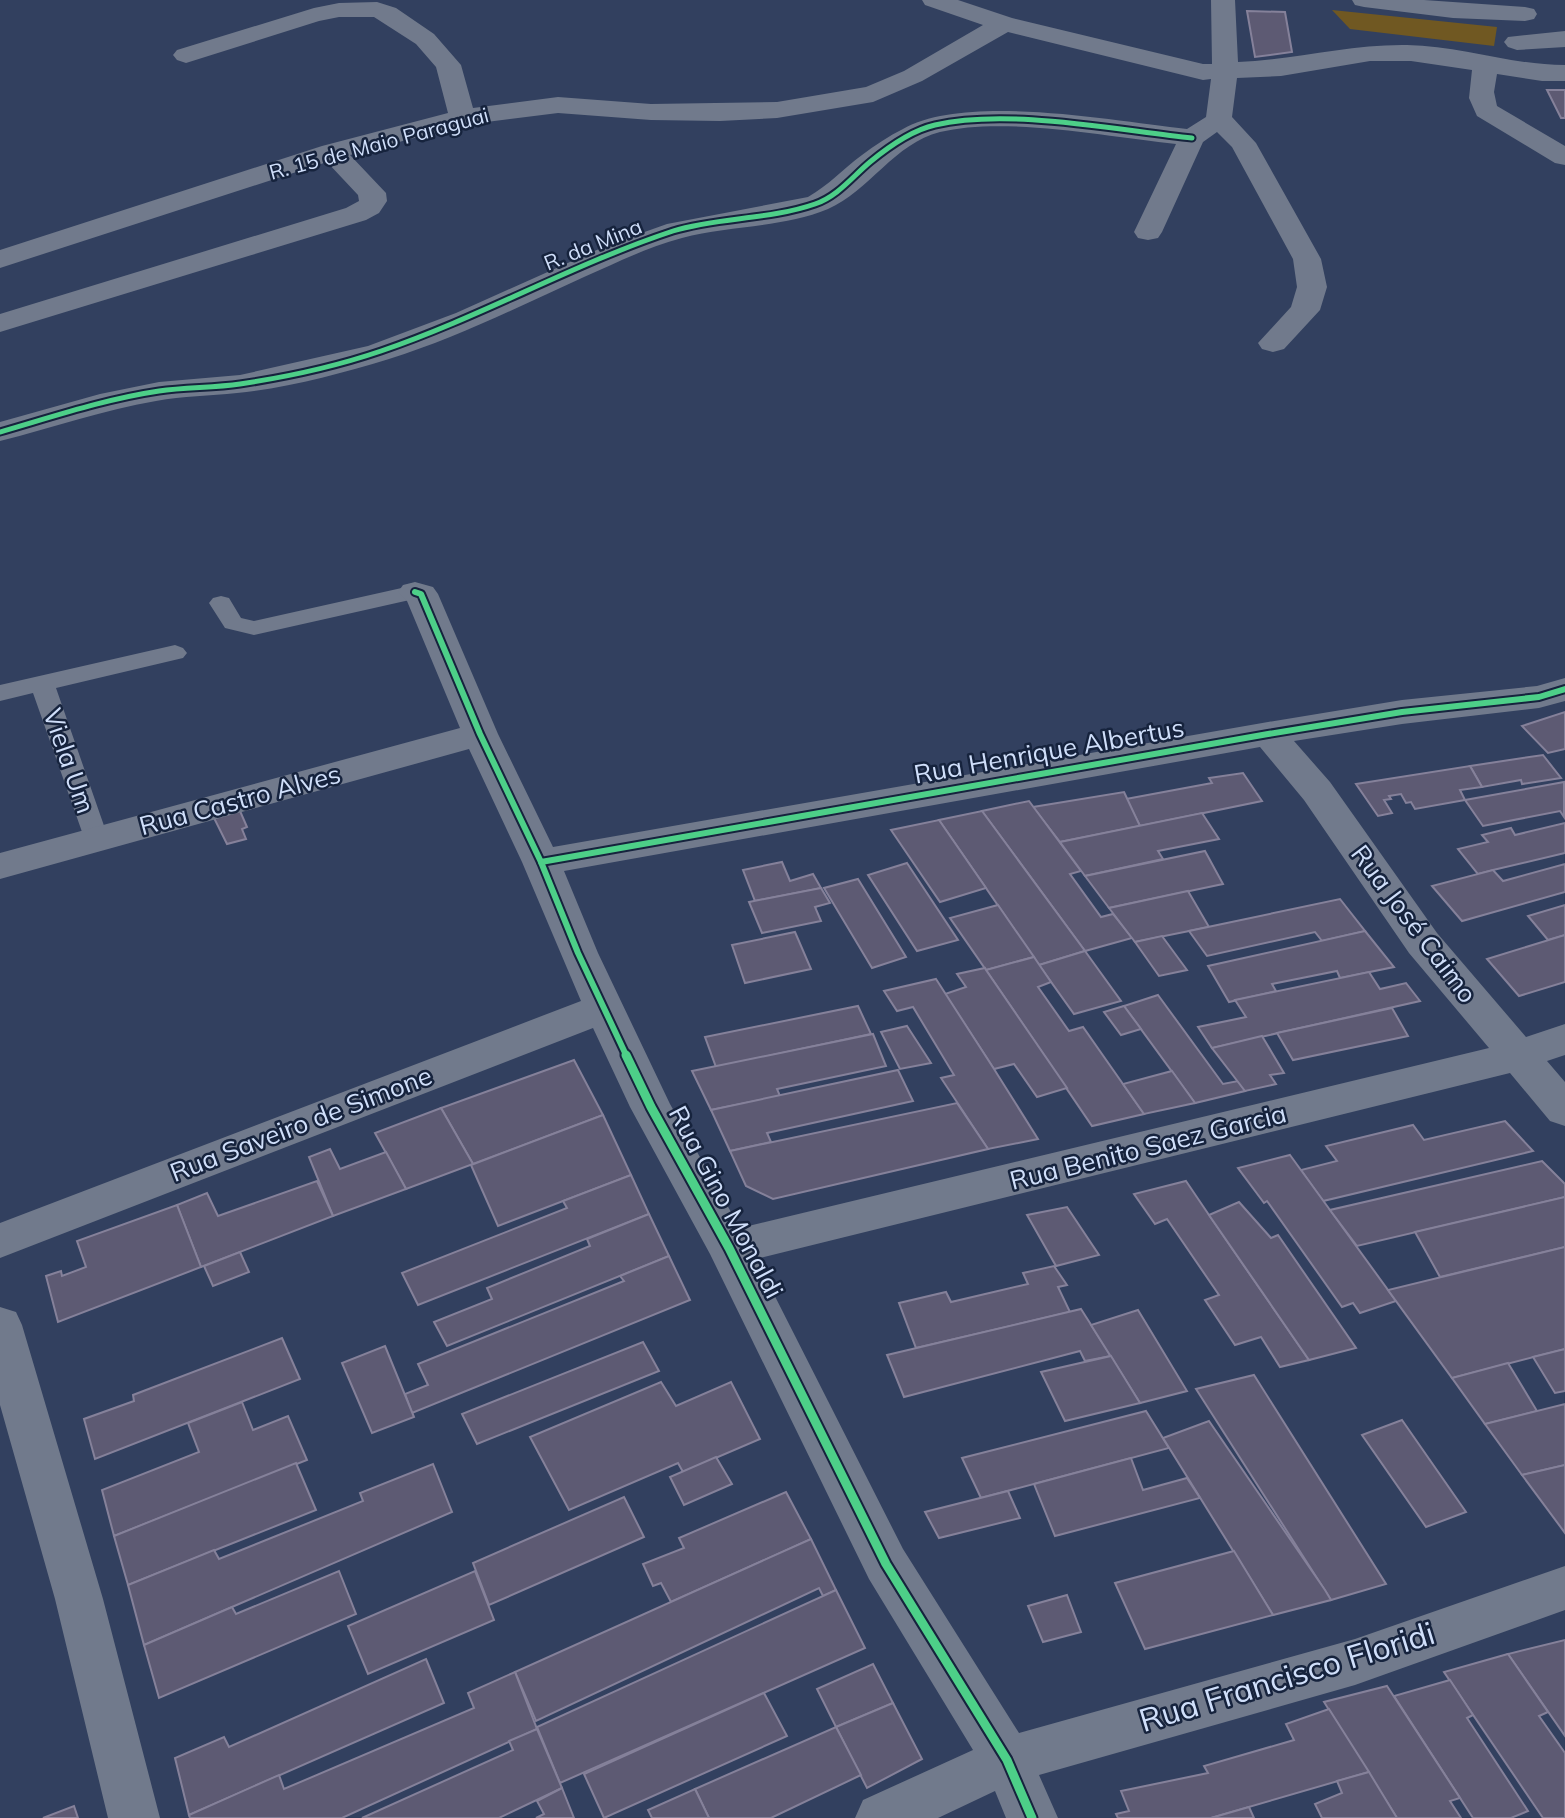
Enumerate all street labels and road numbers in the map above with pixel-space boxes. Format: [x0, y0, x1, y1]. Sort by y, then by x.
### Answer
street label: R. 15 de Maio Paraguai [266, 101, 491, 185]
street label: R. da Mina [540, 213, 645, 276]
street label: Viela Um [36, 704, 103, 818]
street label: Rua Henrique Albertus [911, 710, 1187, 791]
street label: Rua Castro Alves [136, 757, 344, 842]
street label: Rua José Caimo [1344, 838, 1485, 1009]
street label: Rua Saveiro de Simone [165, 1058, 436, 1189]
street label: Rua Benito Saez Garcia [1006, 1096, 1290, 1197]
street label: Rua Gino Monaldi [662, 1100, 791, 1304]
street label: Rua Francisco Floridi [1134, 1612, 1439, 1740]

